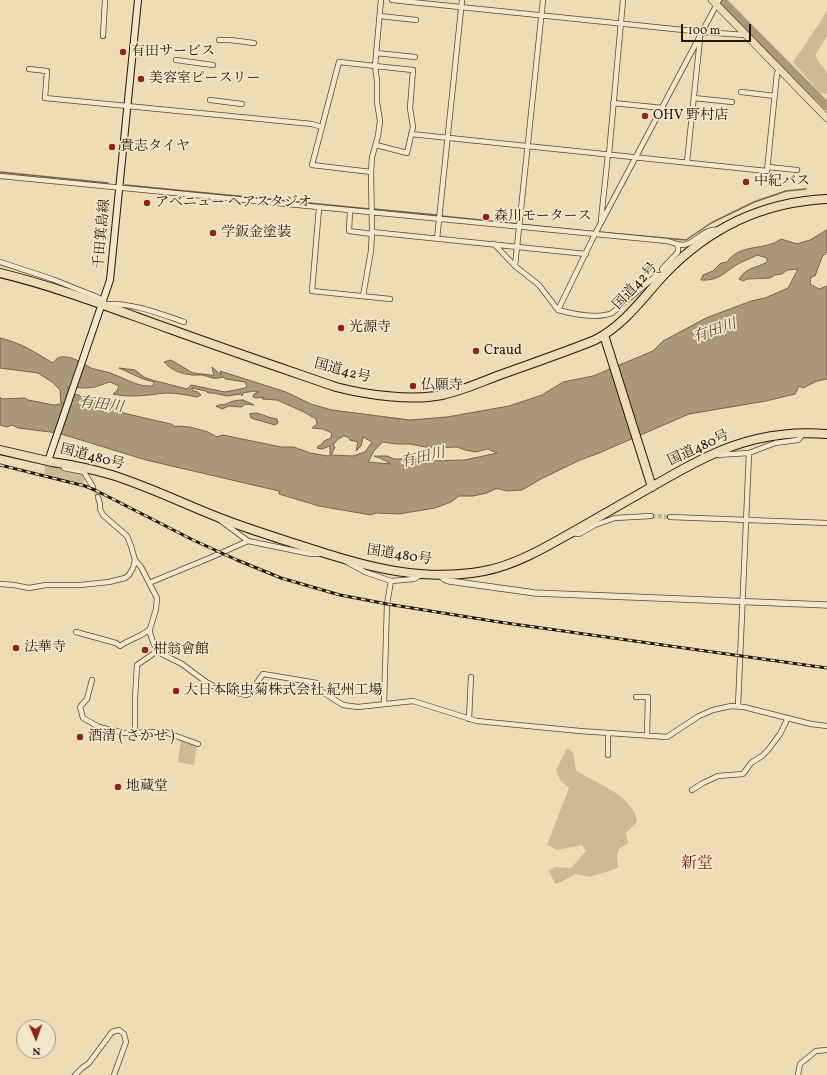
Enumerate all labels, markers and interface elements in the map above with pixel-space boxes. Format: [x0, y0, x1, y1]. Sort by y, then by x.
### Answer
scale bar [683, 16, 753, 42]
text: 100 m [688, 23, 720, 39]
place label: 有田サービス [131, 44, 215, 60]
marker: 有田サービス [118, 47, 128, 57]
place label: 美容室ピースリー [149, 71, 260, 87]
marker: 美容室ピースリー [136, 74, 146, 84]
place label: OHV 野村店 [653, 108, 728, 124]
marker: OHV 野村店 [640, 111, 650, 121]
place label: 貴志タイヤ [120, 139, 190, 155]
marker: 貴志タイヤ [107, 142, 117, 152]
place label: 中紀バス [754, 174, 810, 190]
marker: 中紀バス [741, 177, 751, 187]
place label: アベニュー ヘアスタジオ [155, 195, 312, 211]
street label: 千田箕島線 [92, 198, 114, 270]
marker: アベニュー ヘアスタジオ [142, 198, 152, 208]
place label: 森川モータース [494, 209, 591, 225]
marker: 森川モータース [481, 212, 491, 222]
place label: 学鈑金塗装 [221, 225, 291, 241]
marker: 学鈑金塗装 [208, 228, 218, 238]
street label: 国道42号 [610, 260, 662, 314]
water label: 有田川 [691, 316, 739, 348]
place label: 光源寺 [349, 320, 391, 336]
marker: 光源寺 [336, 323, 346, 333]
place label: Craud [484, 343, 522, 359]
marker: Craud [471, 346, 481, 356]
street label: 国道42号 [312, 356, 372, 388]
place label: 仏願寺 [421, 378, 463, 394]
marker: 仏願寺 [408, 381, 418, 391]
water label: 有田川 [78, 394, 124, 418]
street label: 国道480号 [666, 428, 732, 470]
street label: 国道480号 [58, 442, 126, 474]
water label: 有田川 [399, 445, 447, 473]
street label: 国道480号 [365, 543, 433, 569]
place label: 法華寺 [24, 640, 66, 656]
place label: 柑翁會館 [153, 642, 209, 658]
marker: 法華寺 [11, 643, 21, 653]
marker: 柑翁會館 [140, 645, 150, 655]
place label: 大日本除虫菊株式会社 紀州工場 [184, 683, 383, 699]
marker: 大日本除虫菊株式会社 紀州工場 [171, 686, 181, 696]
place label: 酒清 ( さかせ ) [88, 729, 175, 745]
marker: 酒清 ( さかせ ) [75, 732, 85, 742]
place label: 地蔵堂 [126, 779, 168, 795]
marker: 地蔵堂 [113, 782, 123, 792]
district label: 新堂 [681, 855, 713, 875]
north arrow [16, 1019, 56, 1059]
text: N [32, 1043, 41, 1058]

